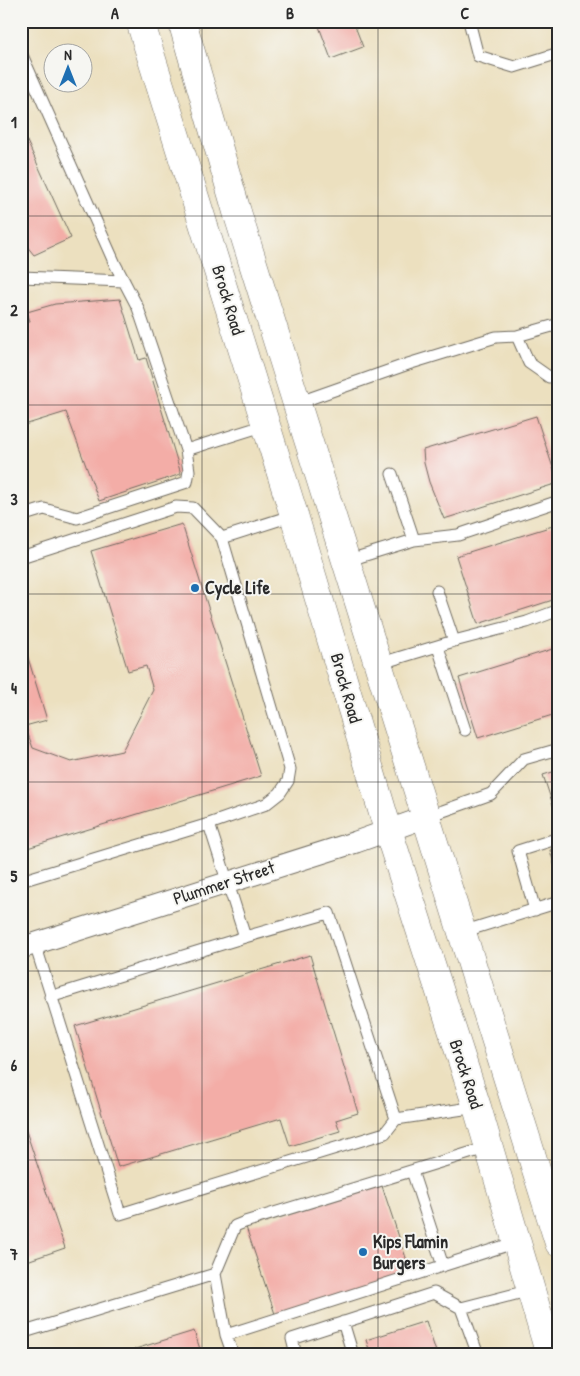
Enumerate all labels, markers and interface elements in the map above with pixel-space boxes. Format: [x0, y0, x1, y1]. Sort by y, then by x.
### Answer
text: A [111, 2, 119, 24]
text: B [286, 2, 294, 24]
text: C [461, 2, 470, 24]
north arrow [42, 42, 92, 92]
text: N [64, 45, 72, 64]
text: 1 [11, 111, 17, 133]
street label: Brock Road [206, 262, 251, 338]
text: 2 [10, 299, 18, 321]
text: 3 [10, 488, 18, 510]
place label: Cycle Life [205, 575, 271, 601]
marker: Cycle Life [189, 582, 201, 594]
street label: Brock Road [325, 650, 368, 726]
text: 4 [11, 677, 17, 699]
street label: Plummer Street [170, 854, 279, 911]
text: 5 [11, 865, 18, 887]
street label: Brock Road [444, 1036, 489, 1112]
text: 6 [11, 1054, 18, 1076]
place label: Kips Flamin Burgers [373, 1229, 448, 1276]
text: 7 [9, 1243, 18, 1265]
marker: Kips Flamin Burgers [357, 1246, 369, 1258]

